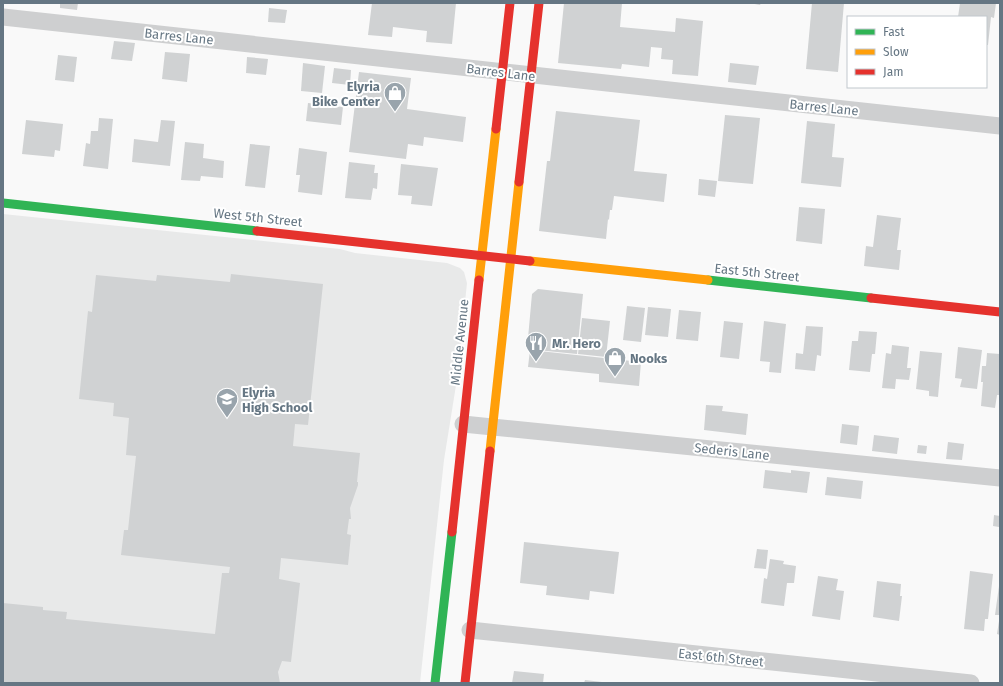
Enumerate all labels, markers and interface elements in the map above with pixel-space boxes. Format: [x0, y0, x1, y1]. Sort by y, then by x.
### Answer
legend [847, 16, 987, 88]
street label: Barres Lane [144, 25, 214, 48]
text: Fast [883, 25, 905, 39]
text: Slow [883, 45, 909, 59]
street label: Barres Lane [466, 61, 536, 84]
text: Jam [883, 65, 903, 79]
place label: Elyria Bike Center [312, 79, 381, 109]
shop icon: Elyria Bike Center [382, 80, 408, 113]
street label: Barres Lane [789, 96, 859, 119]
street label: West 5th Street [213, 205, 303, 230]
street label: East 5th Street [714, 261, 800, 284]
street label: Middle Avenue [448, 298, 471, 386]
restaurant icon: Mr. Hero [523, 330, 549, 363]
place label: Mr. Hero [552, 336, 601, 351]
shop icon: Nooks [602, 345, 628, 378]
place label: Nooks [630, 351, 668, 366]
place label: Elyria High School [242, 385, 312, 415]
school or university icon: Elyria High School [214, 386, 240, 419]
street label: Sederis Lane [694, 440, 770, 463]
street label: East 6th Street [677, 646, 765, 669]

